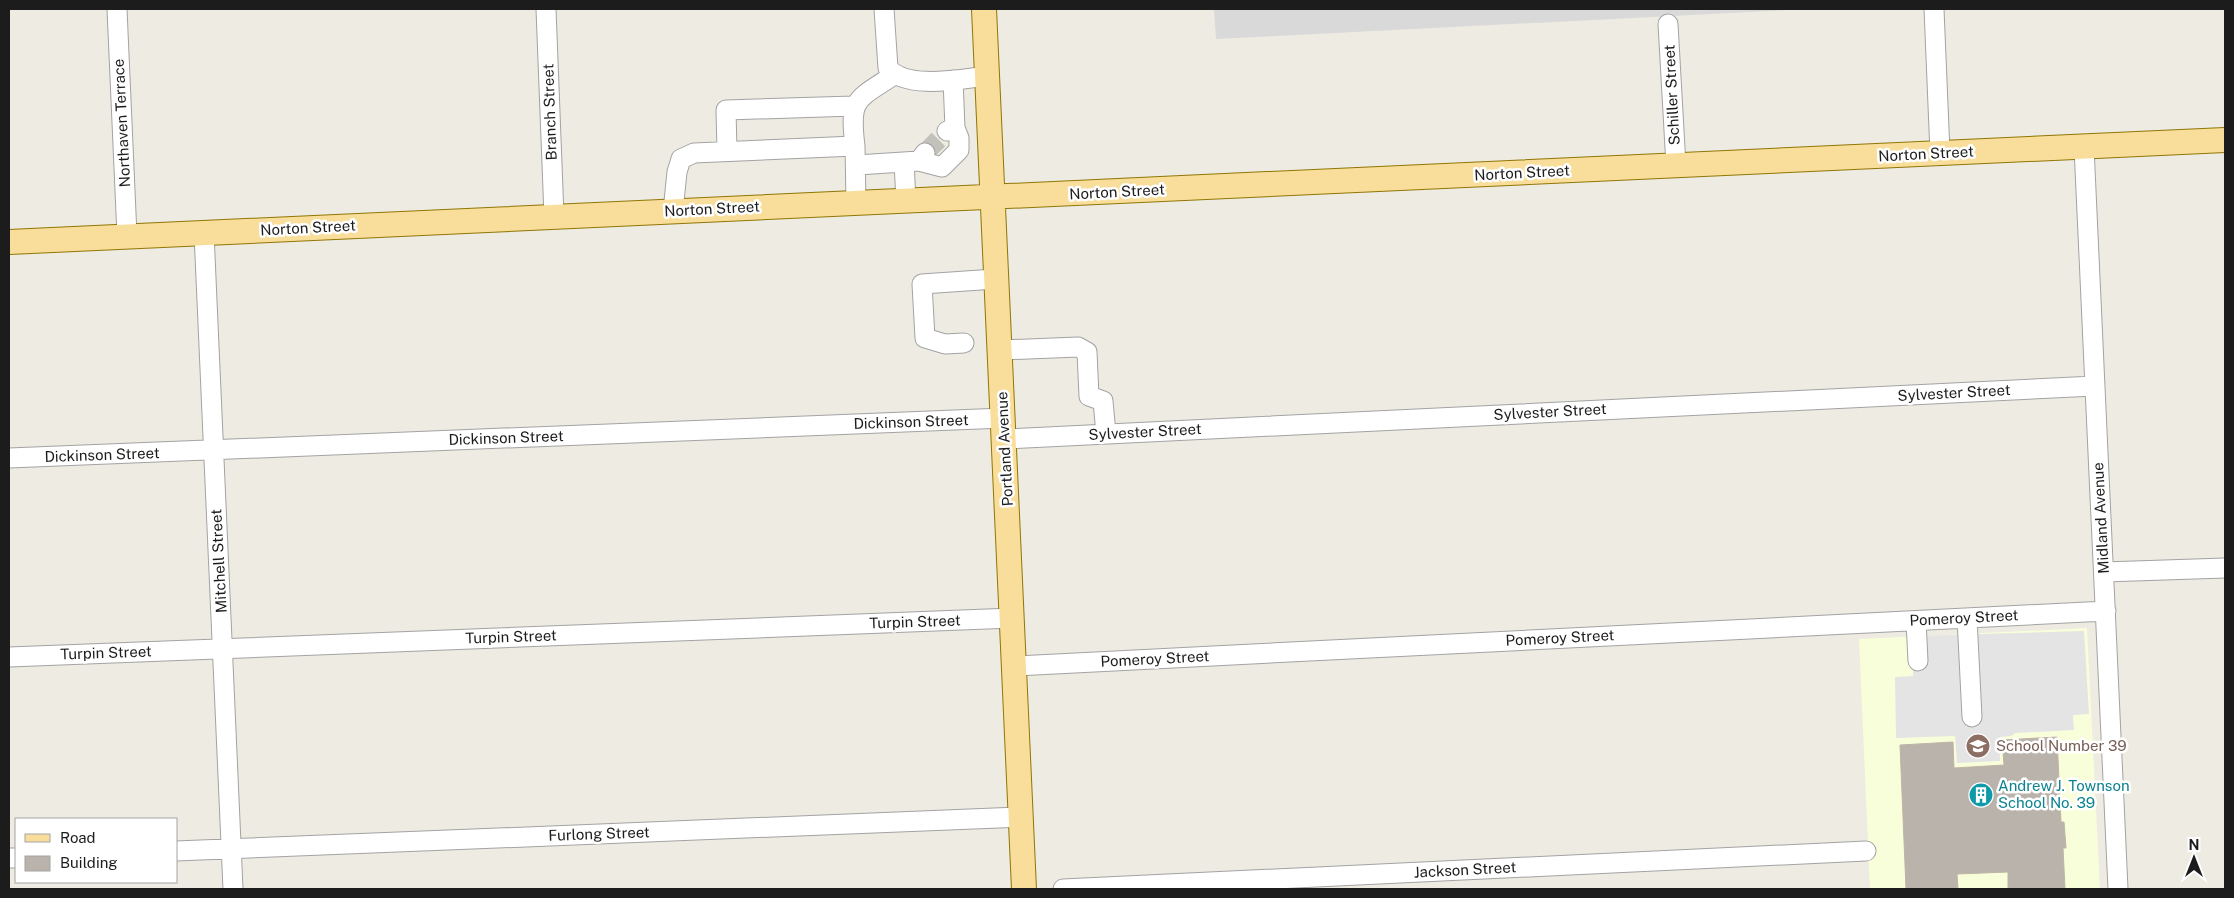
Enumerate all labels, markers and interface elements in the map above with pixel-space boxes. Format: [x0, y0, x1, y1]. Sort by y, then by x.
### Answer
street label: Schiller Street [1660, 44, 1683, 146]
street label: Northaven Terrace [110, 58, 133, 188]
street label: Branch Street [539, 63, 560, 161]
street label: Norton Street [1878, 143, 1974, 164]
street label: Norton Street [1474, 162, 1570, 183]
street label: Norton Street [1069, 181, 1165, 202]
street label: Norton Street [664, 198, 760, 219]
street label: Norton Street [260, 217, 356, 238]
street label: Sylvester Street [1897, 381, 2011, 404]
street label: Portland Avenue [993, 391, 1016, 507]
street label: Sylvester Street [1493, 400, 1607, 423]
street label: Dickinson Street [853, 411, 969, 432]
street label: Sylvester Street [1088, 420, 1202, 443]
street label: Dickinson Street [448, 427, 564, 448]
street label: Dickinson Street [44, 444, 160, 465]
street label: Midland Avenue [2089, 462, 2112, 574]
street label: Mitchell Street [207, 508, 230, 613]
street label: Pomeroy Street [1909, 606, 2019, 629]
street label: Turpin Street [869, 611, 961, 632]
street label: Turpin Street [465, 626, 557, 647]
street label: Pomeroy Street [1505, 626, 1615, 649]
street label: Turpin Street [60, 642, 152, 663]
street label: Pomeroy Street [1100, 647, 1210, 670]
school or university icon: School Number 39 [1965, 733, 1991, 759]
place label: School Number 39 [1996, 737, 2127, 754]
place label: Andrew J. Townson School No. 39 [1998, 777, 2130, 811]
building icon: Andrew J. Townson School No. 39 [1968, 782, 1994, 808]
legend [15, 818, 178, 883]
street label: Furlong Street [548, 823, 650, 844]
text: Road [60, 829, 96, 846]
north arrow [2169, 833, 2219, 883]
text: N [2189, 837, 2199, 853]
text: Building [60, 854, 118, 871]
street label: Jackson Street [1413, 858, 1517, 881]

